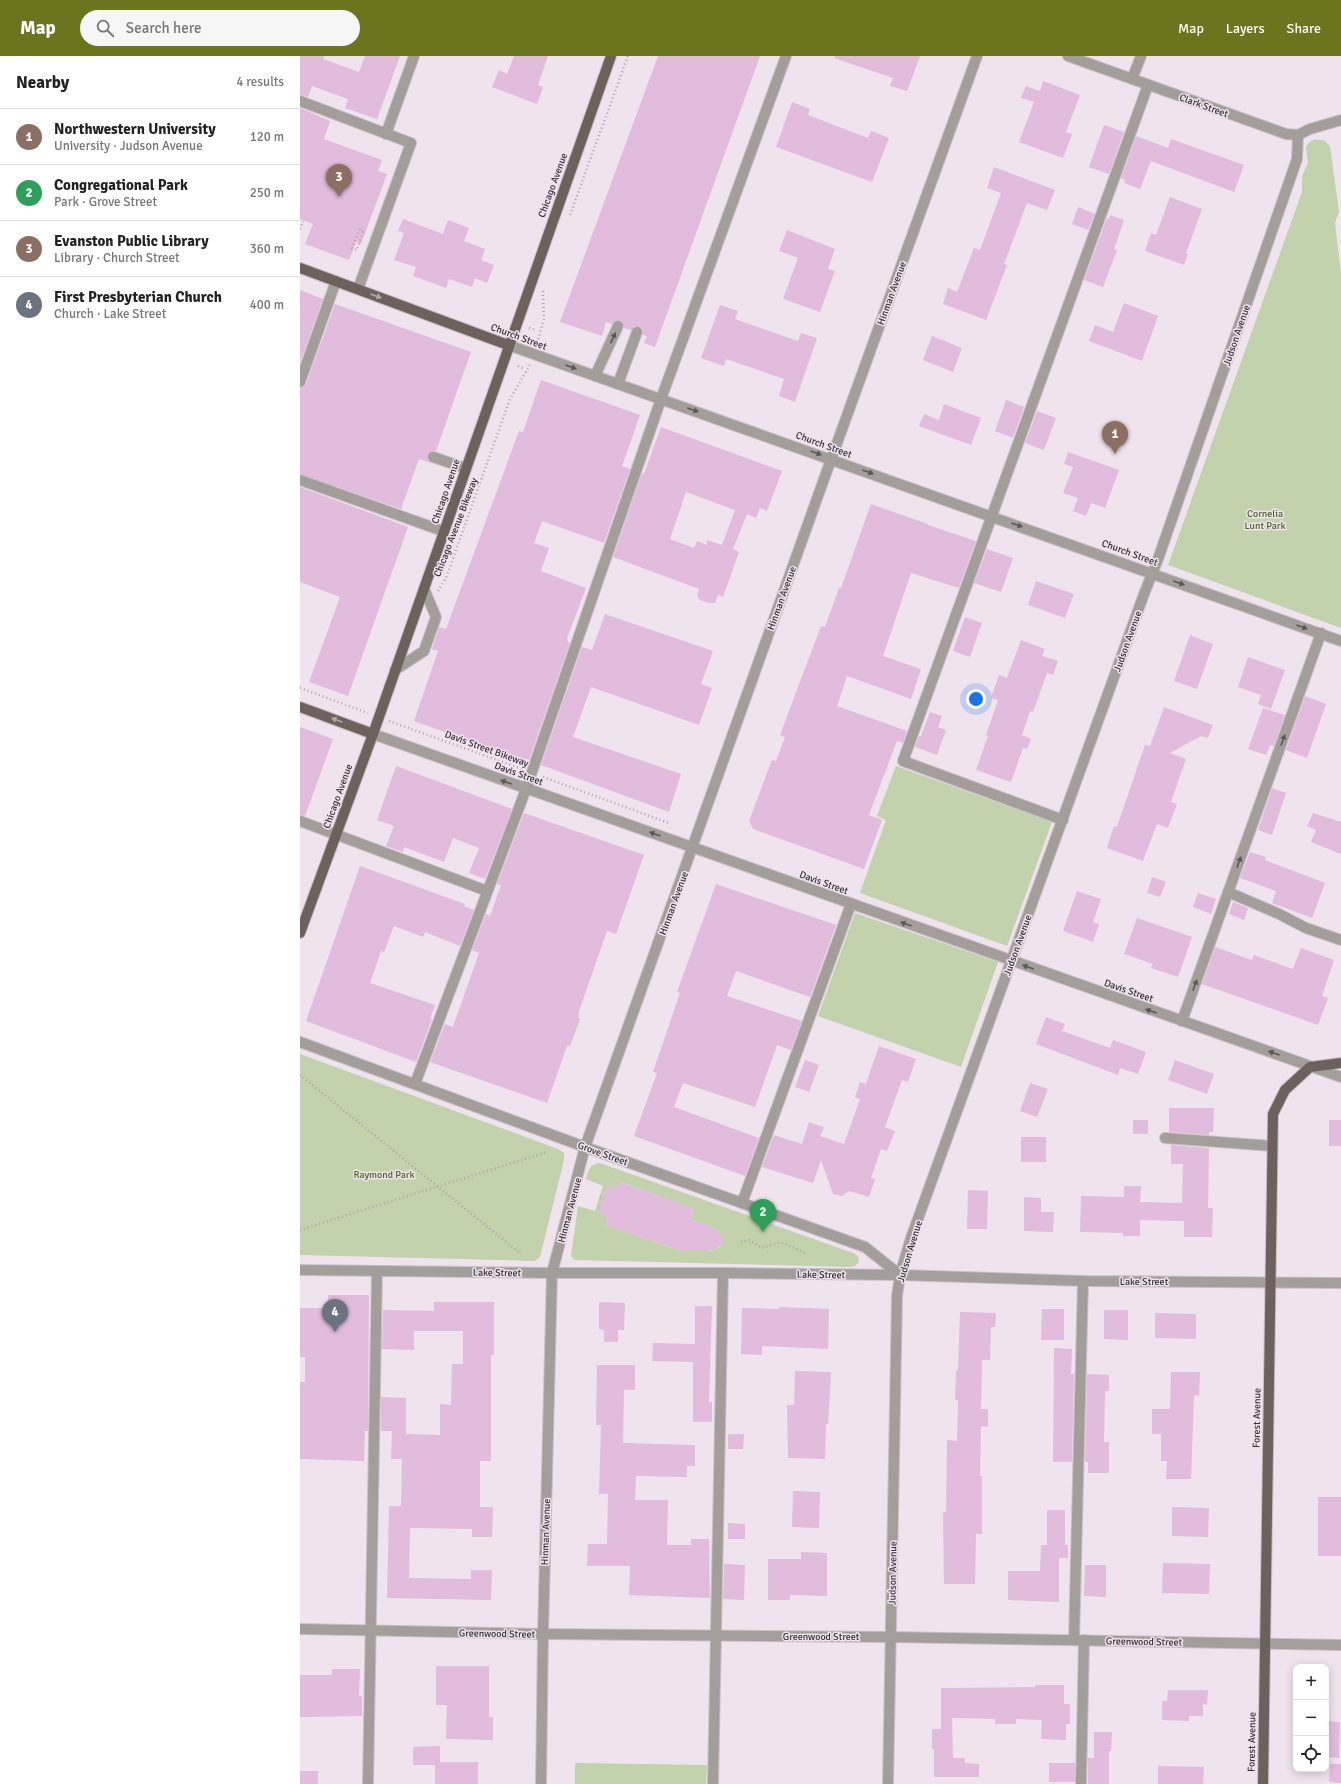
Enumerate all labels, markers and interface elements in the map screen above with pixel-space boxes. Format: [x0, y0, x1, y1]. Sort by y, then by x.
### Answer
search box [80, 10, 360, 46]
text: Map [20, 16, 56, 40]
icon: search [94, 17, 116, 39]
text: Search here [126, 19, 201, 37]
text: Map [1178, 20, 1204, 37]
text: Layers [1226, 20, 1265, 37]
text: Share [1287, 20, 1321, 37]
text: Nearby [16, 72, 69, 93]
text: 4 results [236, 74, 284, 90]
street label: Clark Street [1178, 92, 1230, 120]
text: Northwestern University [54, 120, 216, 138]
text: 1 [25, 129, 33, 145]
text: 120 m [250, 129, 284, 145]
text: University · Judson Avenue [54, 138, 203, 154]
street label: Chicago Avenue [536, 151, 570, 219]
pin: 3 [326, 164, 352, 197]
text: Congregational Park [54, 176, 188, 194]
text: 2 [25, 185, 33, 201]
text: 250 m [250, 185, 284, 201]
text: Park · Grove Street [54, 194, 157, 210]
text: Evanston Public Library [54, 232, 209, 250]
text: 3 [25, 241, 33, 257]
text: 360 m [250, 241, 284, 257]
text: Library · Church Street [54, 250, 180, 266]
street label: Hinman Avenue [875, 260, 909, 327]
text: First Presbyterian Church [54, 288, 222, 306]
one-way arrow [370, 293, 382, 299]
text: 4 [25, 297, 33, 313]
text: 400 m [250, 297, 284, 313]
street label: Judson Avenue [1221, 303, 1253, 367]
text: Church · Lake Street [54, 306, 166, 322]
street label: Church Street [489, 321, 549, 353]
one-way arrow [610, 333, 616, 344]
one-way arrow [565, 364, 577, 370]
one-way arrow [688, 408, 700, 414]
pin: 1 [1102, 421, 1128, 454]
street label: Church Street [794, 429, 854, 461]
one-way arrow [810, 451, 822, 457]
street label: Chicago Avenue [429, 457, 463, 525]
one-way arrow [863, 469, 875, 475]
street label: Chicago Avenue Bikeway [431, 476, 481, 579]
park label: Cornelia Lunt Park [1245, 508, 1285, 532]
one-way arrow [1012, 522, 1024, 528]
street label: Church Street [1100, 537, 1160, 569]
street label: Hinman Avenue [765, 565, 799, 632]
one-way arrow [1174, 580, 1186, 586]
street label: Judson Avenue [1111, 609, 1144, 673]
one-way arrow [1296, 624, 1308, 630]
your location [966, 689, 986, 709]
one-way arrow [330, 717, 342, 723]
street label: Davis Street Bikeway [443, 728, 531, 770]
one-way arrow [1280, 733, 1286, 745]
street label: Davis Street [493, 760, 545, 788]
street label: Chicago Avenue [321, 762, 355, 830]
one-way arrow [500, 778, 512, 784]
one-way arrow [649, 831, 661, 837]
one-way arrow [1236, 856, 1242, 868]
street label: Davis Street [798, 869, 850, 897]
street label: Hinman Avenue [657, 870, 691, 937]
street label: Judson Avenue [1001, 913, 1034, 977]
one-way arrow [899, 920, 911, 926]
one-way arrow [1022, 964, 1034, 970]
street label: Davis Street [1103, 977, 1155, 1005]
one-way arrow [1192, 978, 1198, 990]
one-way arrow [1144, 1007, 1156, 1013]
one-way arrow [1267, 1050, 1279, 1056]
street label: Grove Street [576, 1139, 630, 1169]
park label: Raymond Park [354, 1169, 414, 1181]
street label: Hinman Avenue [556, 1176, 584, 1244]
pin: 2 [750, 1199, 776, 1232]
street label: Judson Avenue [895, 1219, 925, 1284]
street label: Lake Street [473, 1267, 522, 1279]
street label: Lake Street [797, 1269, 846, 1281]
street label: Lake Street [1120, 1276, 1169, 1288]
pin: 4 [322, 1299, 348, 1332]
street label: Forest Avenue [1250, 1388, 1264, 1448]
street label: Hinman Avenue [539, 1498, 553, 1566]
street label: Judson Avenue [886, 1541, 900, 1605]
street label: Greenwood Street [459, 1627, 536, 1641]
street label: Greenwood Street [783, 1631, 860, 1643]
street label: Greenwood Street [1106, 1635, 1183, 1649]
map controls [1293, 1664, 1329, 1772]
button: + [1293, 1664, 1329, 1700]
button: − [1293, 1700, 1329, 1736]
street label: Forest Avenue [1245, 1712, 1259, 1772]
button: locate [1293, 1736, 1329, 1772]

